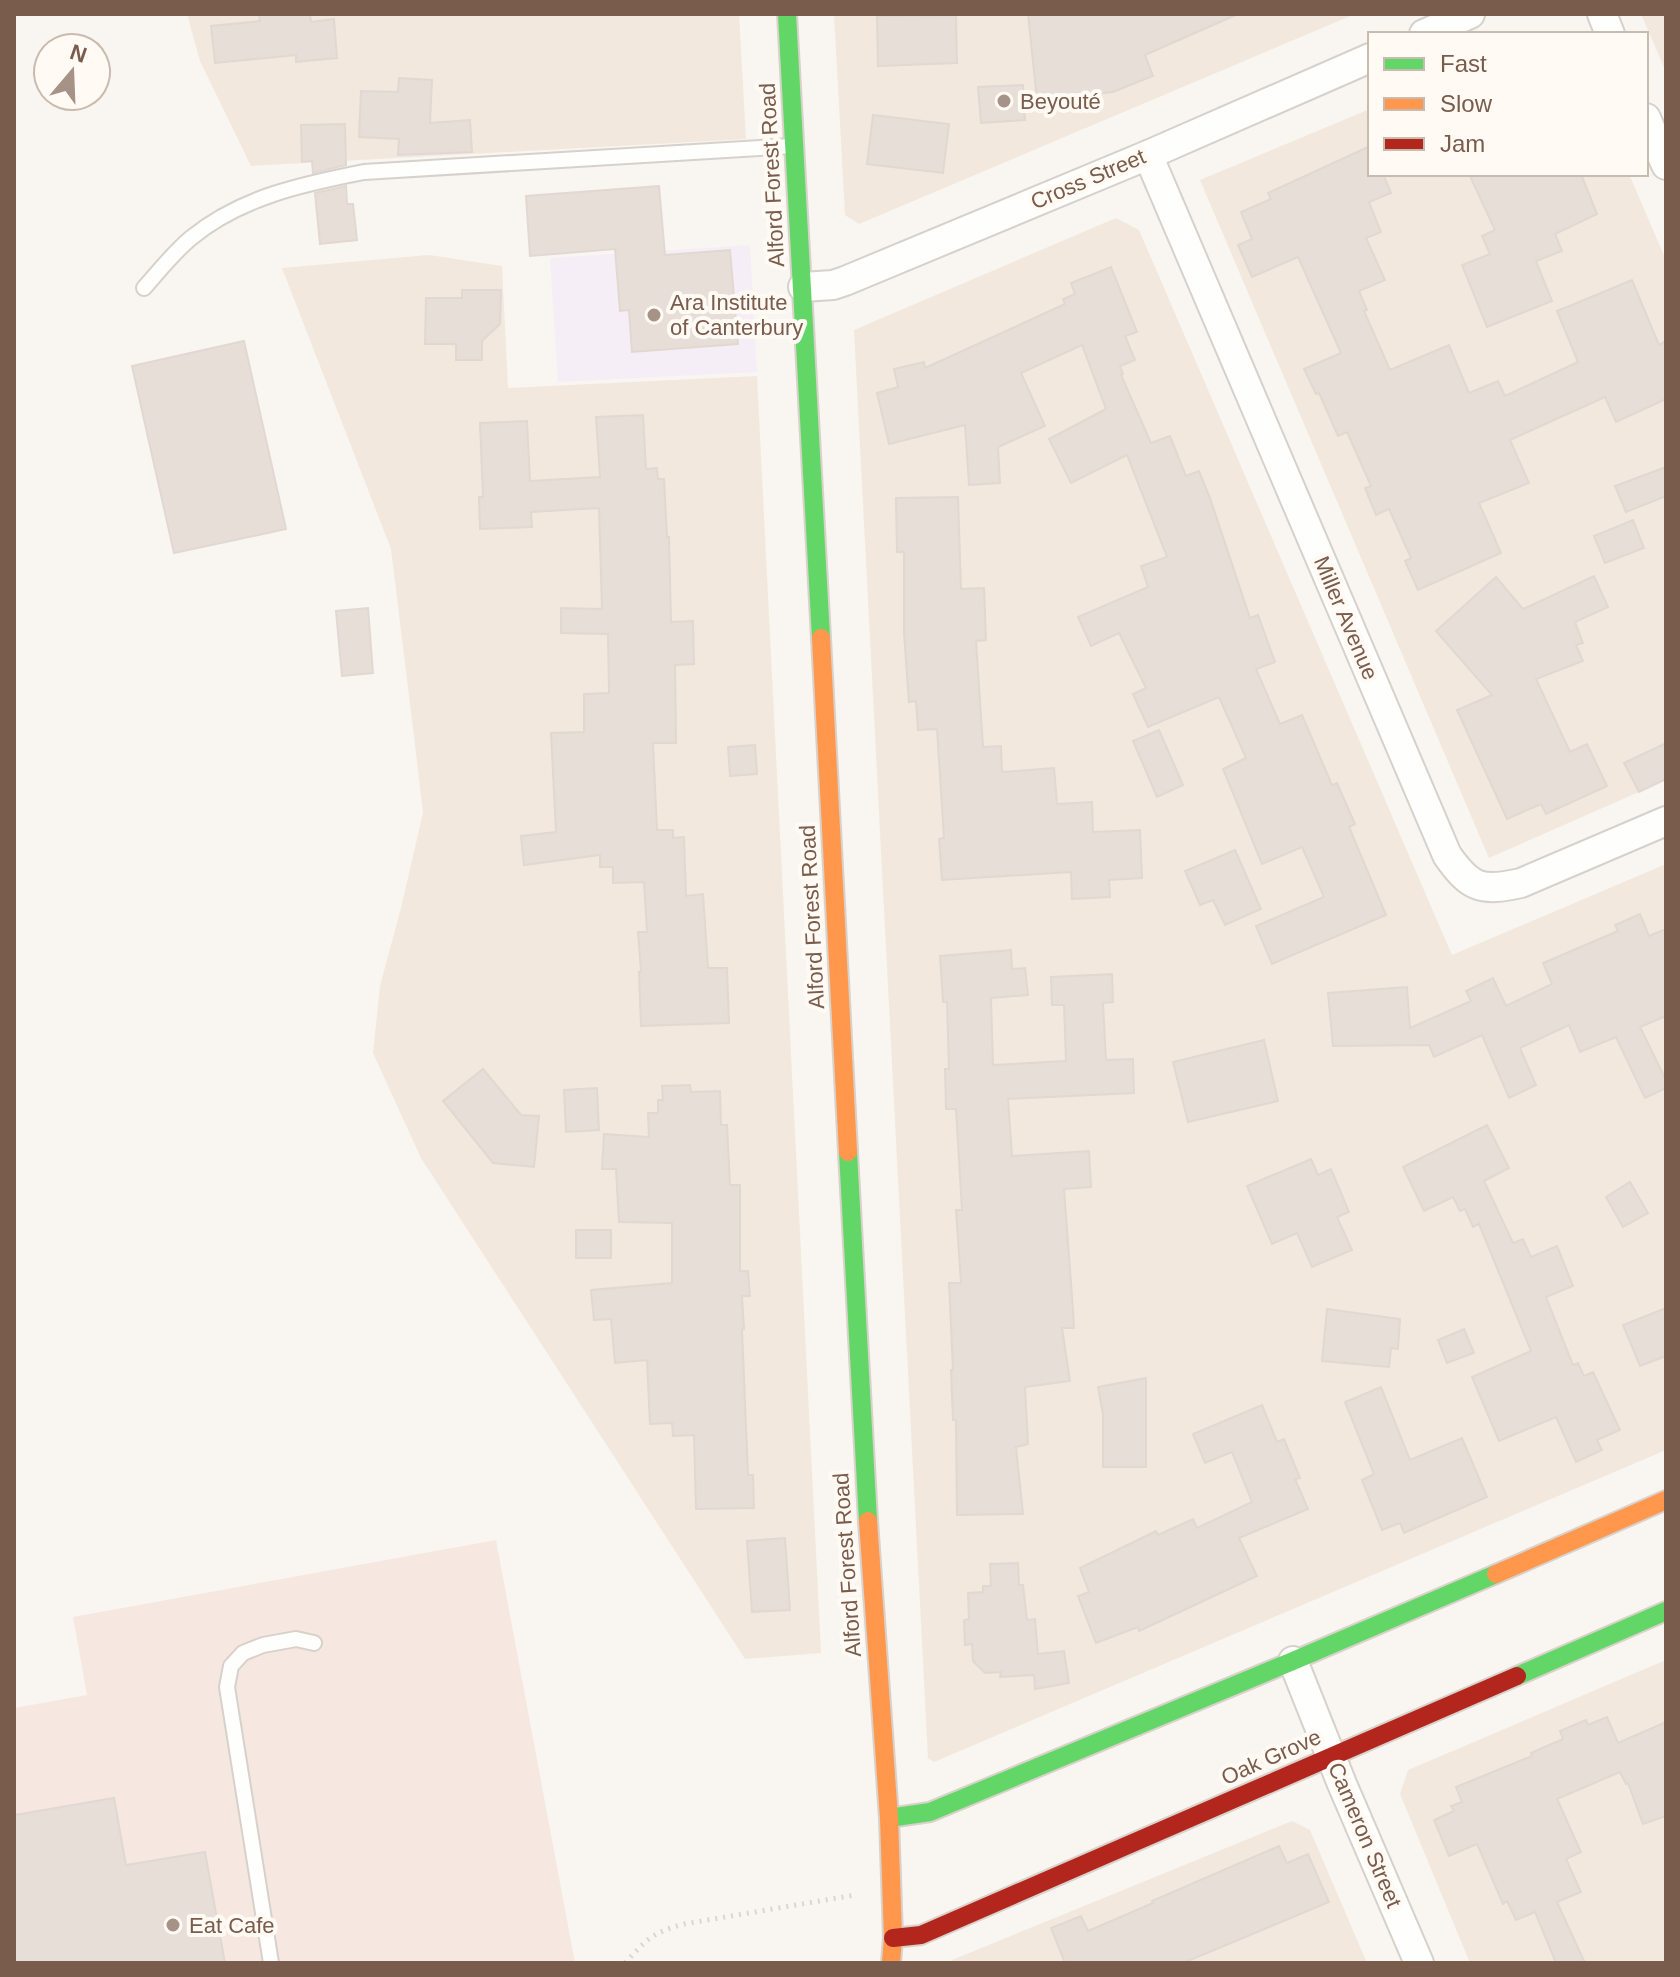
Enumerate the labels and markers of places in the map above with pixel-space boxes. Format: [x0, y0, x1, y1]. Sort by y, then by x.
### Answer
place label: Beyouté [1020, 89, 1101, 114]
marker: Beyouté [995, 92, 1013, 110]
place label: Ara Institute of Canterbury [670, 290, 803, 340]
marker: Ara Institute of Canterbury [645, 306, 663, 324]
place label: Eat Cafe [189, 1913, 275, 1938]
marker: Eat Cafe [164, 1916, 182, 1934]

